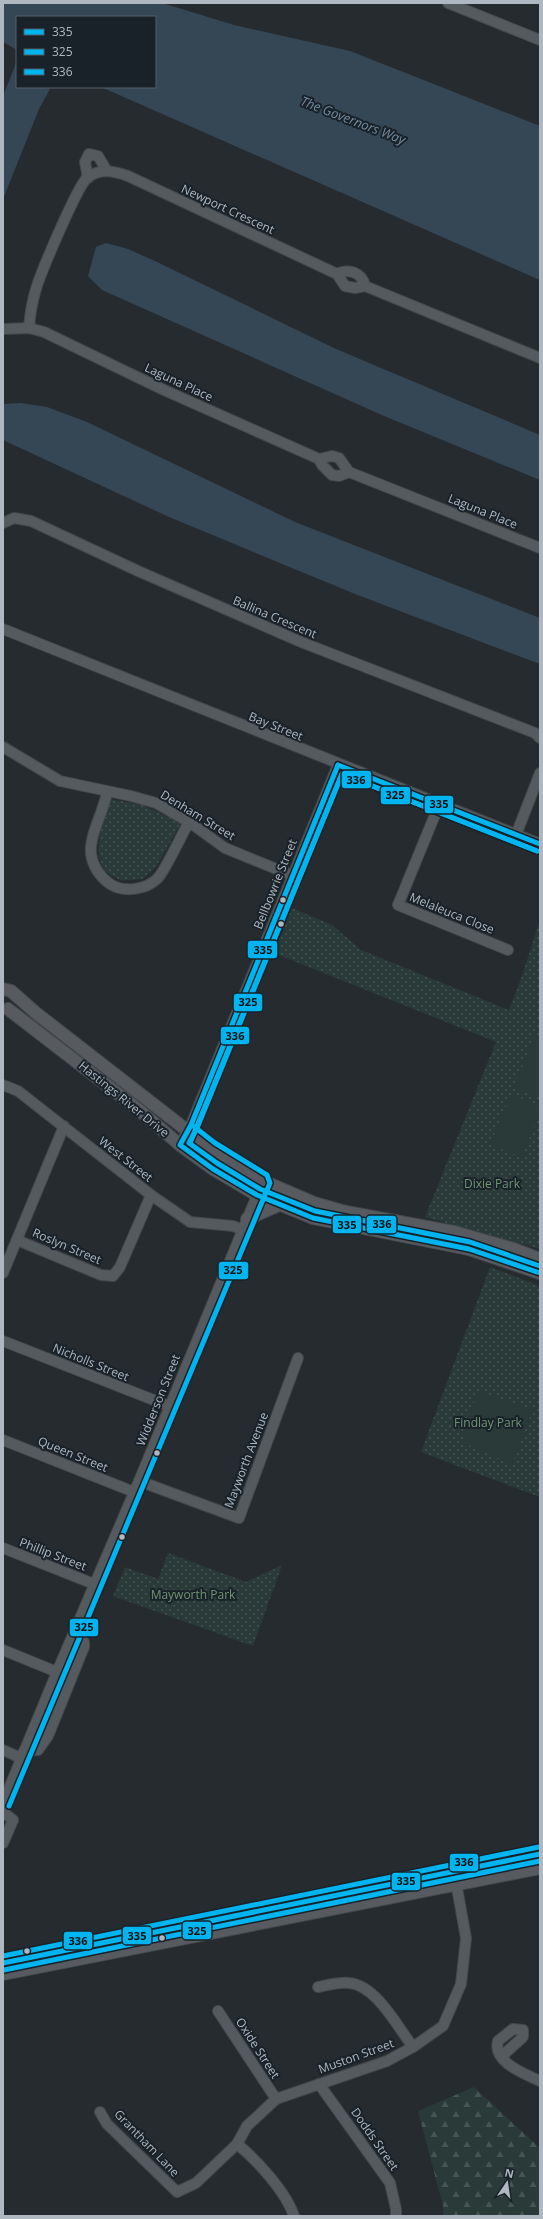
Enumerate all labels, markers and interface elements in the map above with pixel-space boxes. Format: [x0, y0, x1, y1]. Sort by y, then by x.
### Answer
legend [16, 16, 156, 88]
text: 335 [52, 23, 73, 40]
text: 325 [52, 43, 73, 60]
text: 336 [52, 63, 73, 80]
water label: The Governors Way [298, 92, 409, 149]
street label: Newport Crescent [179, 180, 277, 238]
street label: Laguna Place [142, 359, 216, 405]
street label: Laguna Place [446, 489, 520, 533]
street label: Ballina Crescent [230, 592, 320, 642]
street label: Bay Street [246, 707, 306, 745]
line badge: 336 [341, 770, 372, 789]
text: 336 [347, 772, 365, 787]
street label: Denham Street [157, 786, 239, 844]
line badge: 325 [380, 786, 411, 805]
text: 325 [386, 787, 404, 802]
line badge: 335 [424, 795, 454, 814]
text: 335 [430, 796, 448, 811]
street label: Bellbowrie Street [249, 836, 301, 932]
street label: Melaleuca Close [407, 888, 497, 938]
unlabelled marker [278, 895, 288, 905]
unlabelled marker [276, 919, 286, 929]
line badge: 335 [247, 940, 278, 959]
text: 335 [254, 942, 272, 957]
line badge: 325 [233, 993, 263, 1012]
text: 325 [239, 994, 257, 1009]
line badge: 336 [220, 1026, 250, 1045]
text: 336 [226, 1028, 244, 1043]
street label: Hastings River Drive [75, 1057, 173, 1141]
street label: West Street [95, 1132, 157, 1186]
park label: Dixie Park [464, 1175, 521, 1192]
line badge: 335 [332, 1215, 362, 1234]
line badge: 336 [366, 1215, 397, 1234]
text: 336 [373, 1216, 391, 1231]
text: 335 [338, 1217, 356, 1232]
street label: Roslyn Street [30, 1224, 104, 1268]
line badge: 325 [218, 1261, 249, 1280]
text: 325 [224, 1262, 242, 1277]
street label: Nicholls Street [50, 1339, 132, 1385]
street label: Widderson Street [132, 1352, 184, 1448]
street label: Mayworth Avenue [220, 1409, 272, 1510]
park label: Findlay Park [454, 1414, 523, 1431]
street label: Queen Street [35, 1432, 111, 1476]
unlabelled marker [152, 1448, 162, 1458]
unlabelled marker [117, 1532, 127, 1542]
street label: Phillip Street [17, 1533, 89, 1575]
park label: Mayworth Park [151, 1586, 236, 1603]
line badge: 325 [69, 1618, 99, 1637]
text: 325 [75, 1619, 93, 1634]
line badge: 336 [449, 1853, 479, 1872]
text: 336 [455, 1854, 473, 1869]
line badge: 335 [391, 1872, 421, 1891]
text: 335 [397, 1873, 415, 1888]
line badge: 325 [182, 1921, 212, 1940]
text: 325 [188, 1923, 206, 1938]
line badge: 335 [122, 1926, 152, 1945]
text: 335 [128, 1928, 146, 1943]
line badge: 336 [63, 1931, 93, 1950]
text: 336 [69, 1933, 87, 1948]
unlabelled marker [157, 1933, 167, 1943]
unlabelled marker [22, 1946, 32, 1956]
street label: Oxide Street [232, 2014, 284, 2082]
street label: Muston Street [316, 2034, 396, 2078]
street label: Dodds Street [347, 2104, 403, 2174]
street label: Grantham Lane [111, 2106, 184, 2180]
north arrow [487, 2163, 527, 2203]
text: N [503, 2164, 515, 2181]

